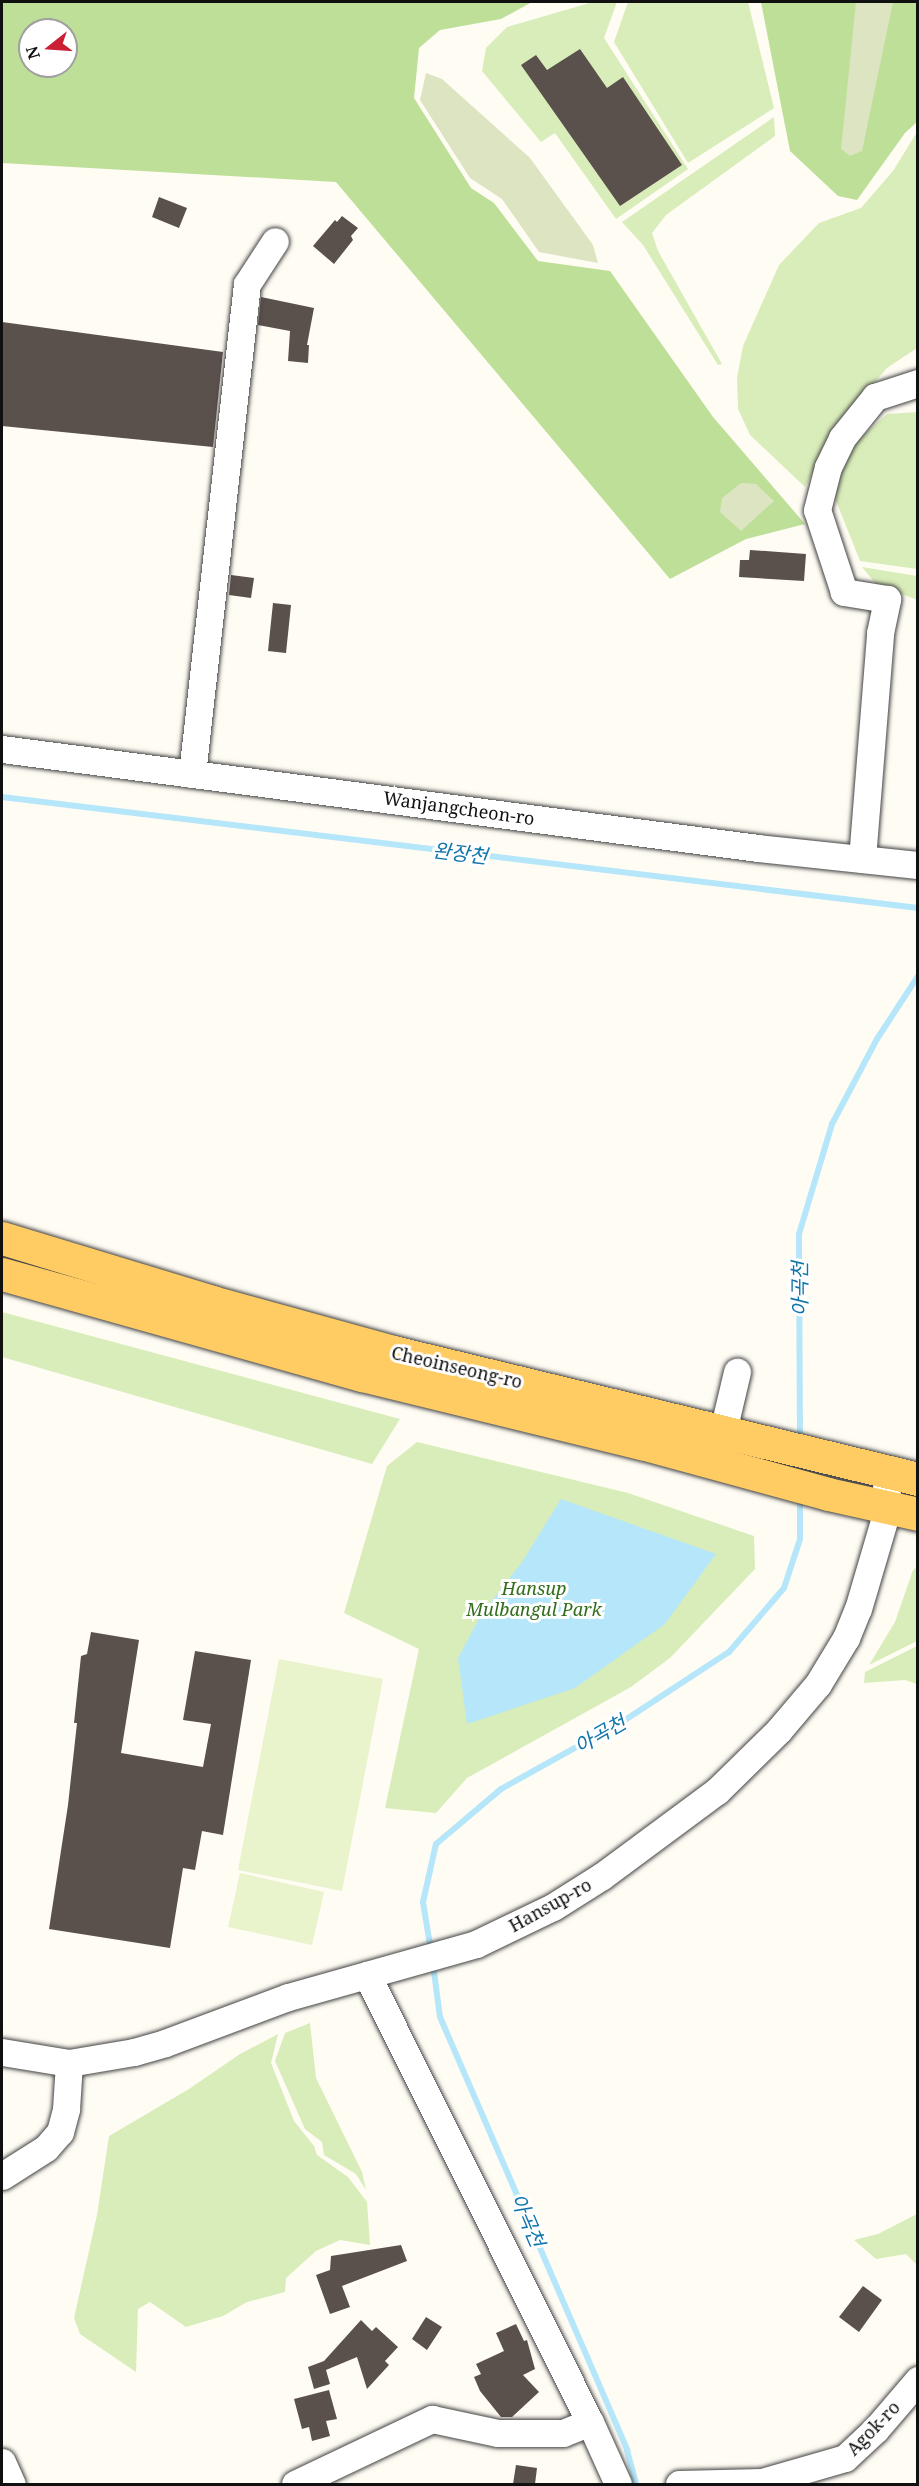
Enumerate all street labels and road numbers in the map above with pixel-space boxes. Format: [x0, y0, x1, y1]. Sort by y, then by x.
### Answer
street label: Wanjangcheon-ro [382, 787, 536, 829]
street label: Cheoinseong-ro [389, 1341, 525, 1393]
street label: Hansup-ro [505, 1873, 595, 1937]
street label: Agok-ro [842, 2396, 904, 2460]

